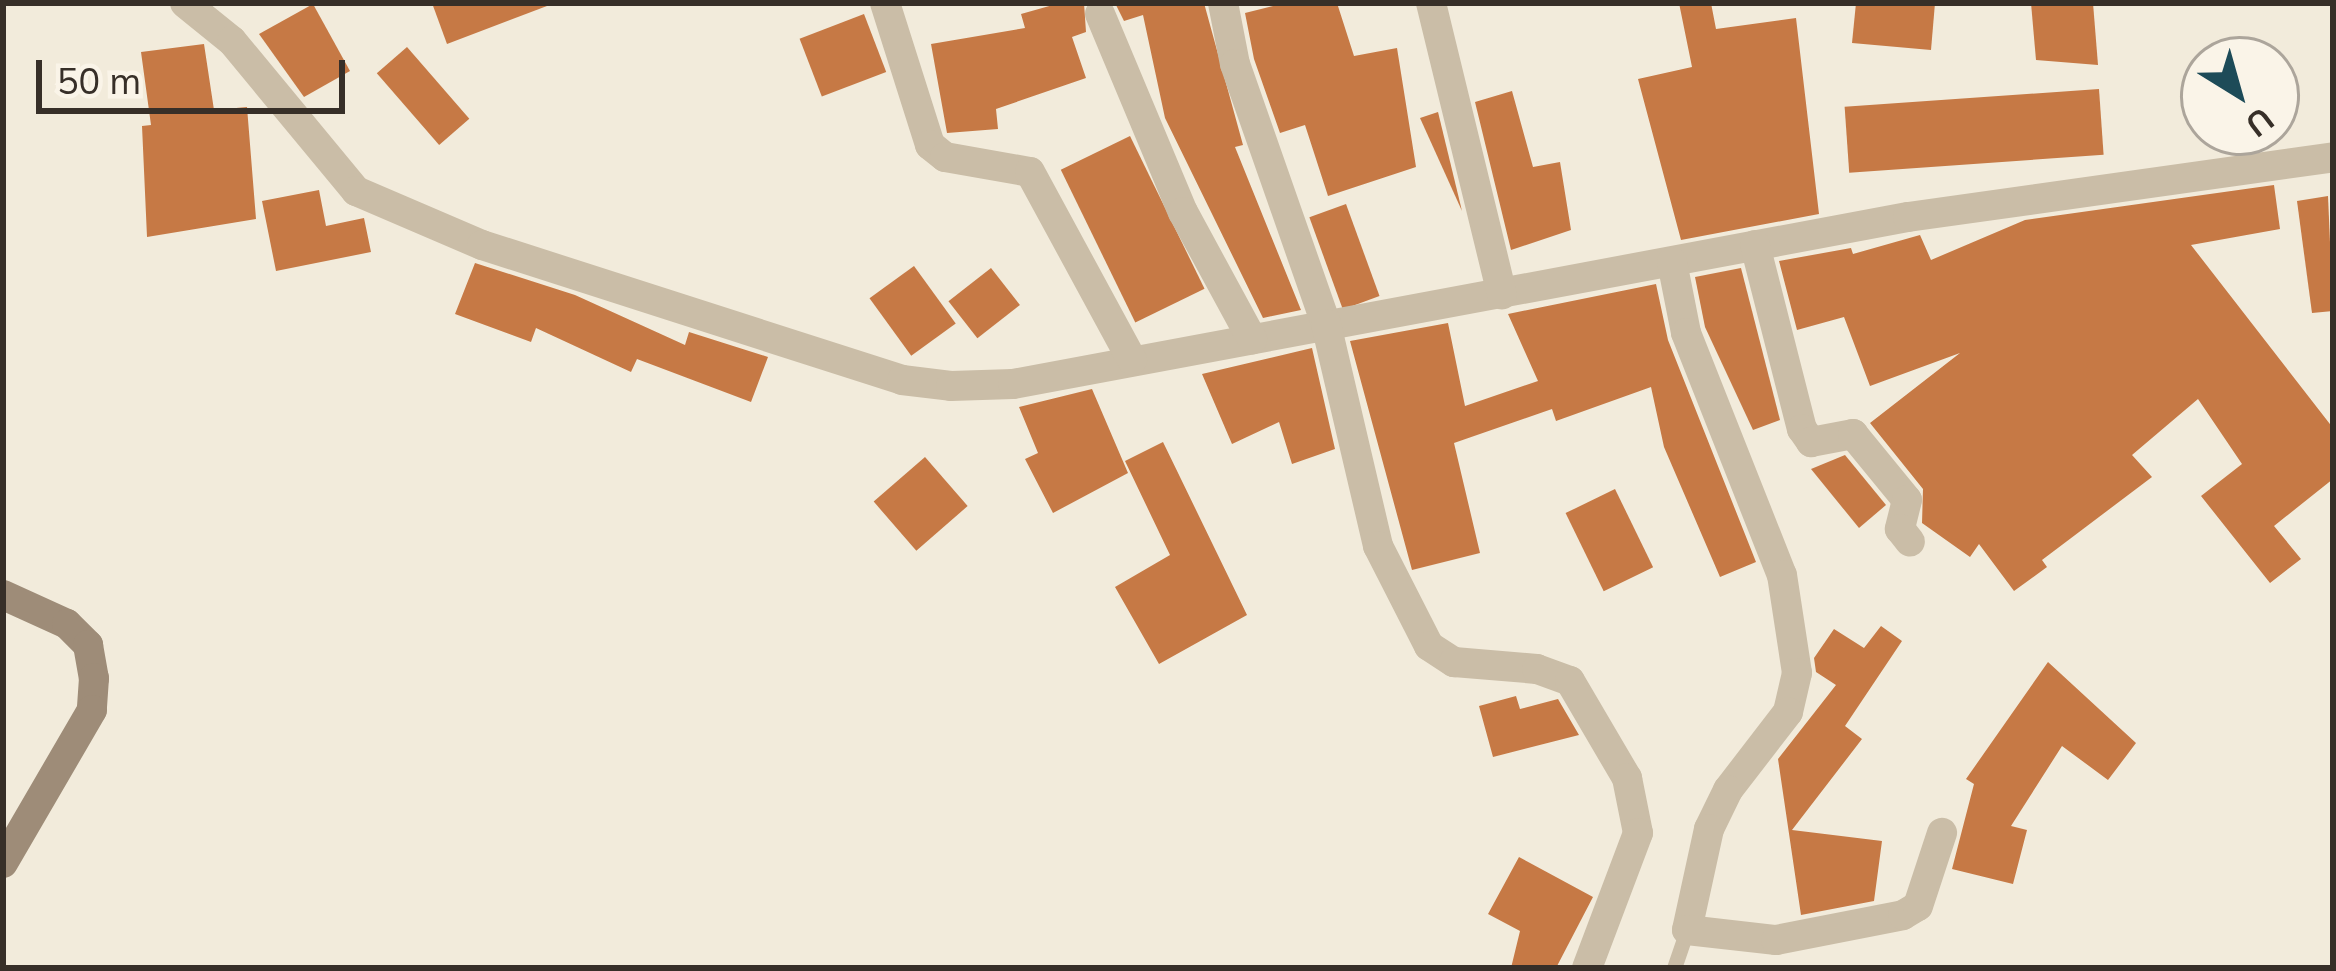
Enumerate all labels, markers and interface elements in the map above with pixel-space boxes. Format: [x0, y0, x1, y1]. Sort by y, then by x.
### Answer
scale bar [42, 36, 351, 110]
north arrow [2180, 36, 2300, 156]
text: 50 m [57, 58, 141, 103]
text: U [2238, 99, 2282, 146]

